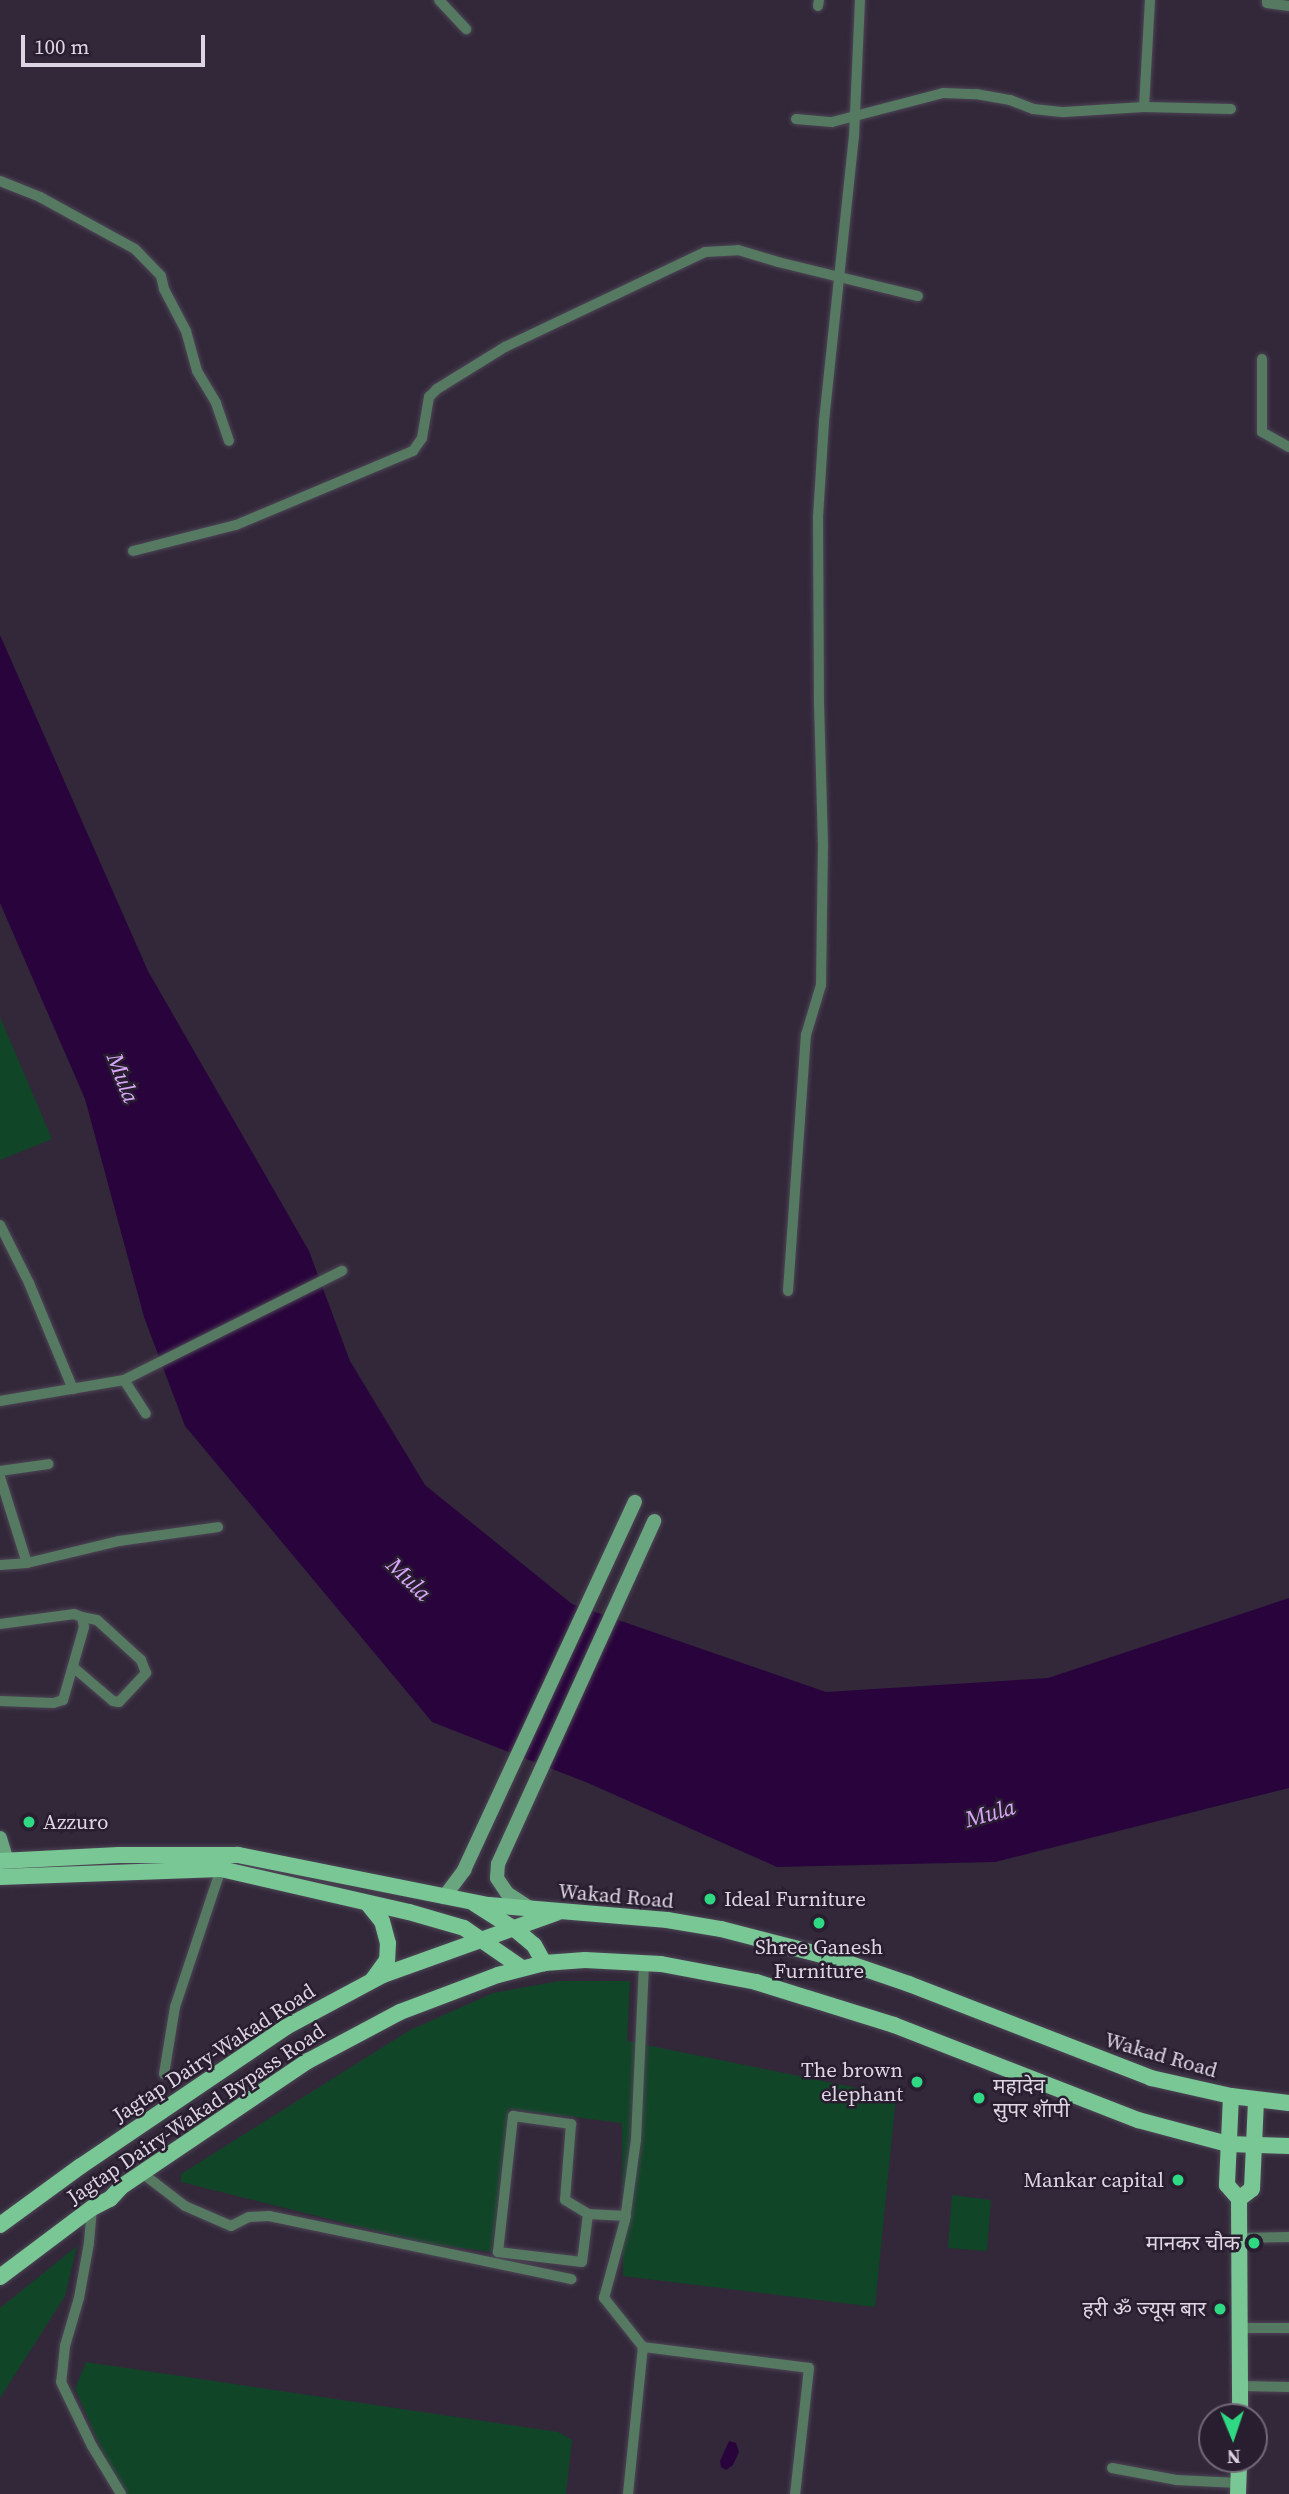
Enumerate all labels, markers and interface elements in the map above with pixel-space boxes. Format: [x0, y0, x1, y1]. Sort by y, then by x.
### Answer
scale bar [24, 21, 208, 65]
text: 100 m [34, 32, 89, 61]
water label: Mula [101, 1049, 145, 1107]
water label: Mula [381, 1551, 437, 1607]
water label: Mula [961, 1793, 1019, 1833]
place label: Azzuro [43, 1809, 109, 1835]
marker: Azzuro [21, 1814, 37, 1830]
street label: Wakad Road [557, 1878, 675, 1914]
place label: Ideal Furniture [724, 1886, 866, 1912]
marker: Ideal Furniture [702, 1891, 718, 1907]
marker: Shree Ganesh Furniture [811, 1915, 827, 1931]
place label: Shree Ganesh Furniture [755, 1934, 883, 1984]
street label: Jagtap Dairy-Wakad Road [108, 1978, 320, 2128]
street label: Jagtap Dairy-Wakad Bypass Road [62, 2018, 330, 2210]
street label: Wakad Road [1102, 2027, 1220, 2083]
place label: The brown elephant [801, 2057, 903, 2107]
place label: महादेव सुपर शॅापी [993, 2073, 1070, 2123]
marker: The brown elephant [909, 2074, 925, 2090]
marker: महादेव सुपर शॅापी [971, 2090, 987, 2106]
place label: Mankar capital [1024, 2167, 1164, 2193]
marker: Mankar capital [1170, 2172, 1186, 2188]
place label: मानकर चौक [1146, 2230, 1240, 2256]
marker: मानकर चौक [1246, 2235, 1262, 2251]
place label: हरी ॐ ज्यूस बार [1083, 2296, 1206, 2322]
marker: हरी ॐ ज्यूस बार [1212, 2301, 1228, 2317]
north arrow [1198, 2403, 1268, 2473]
text: N [1226, 2444, 1241, 2470]

